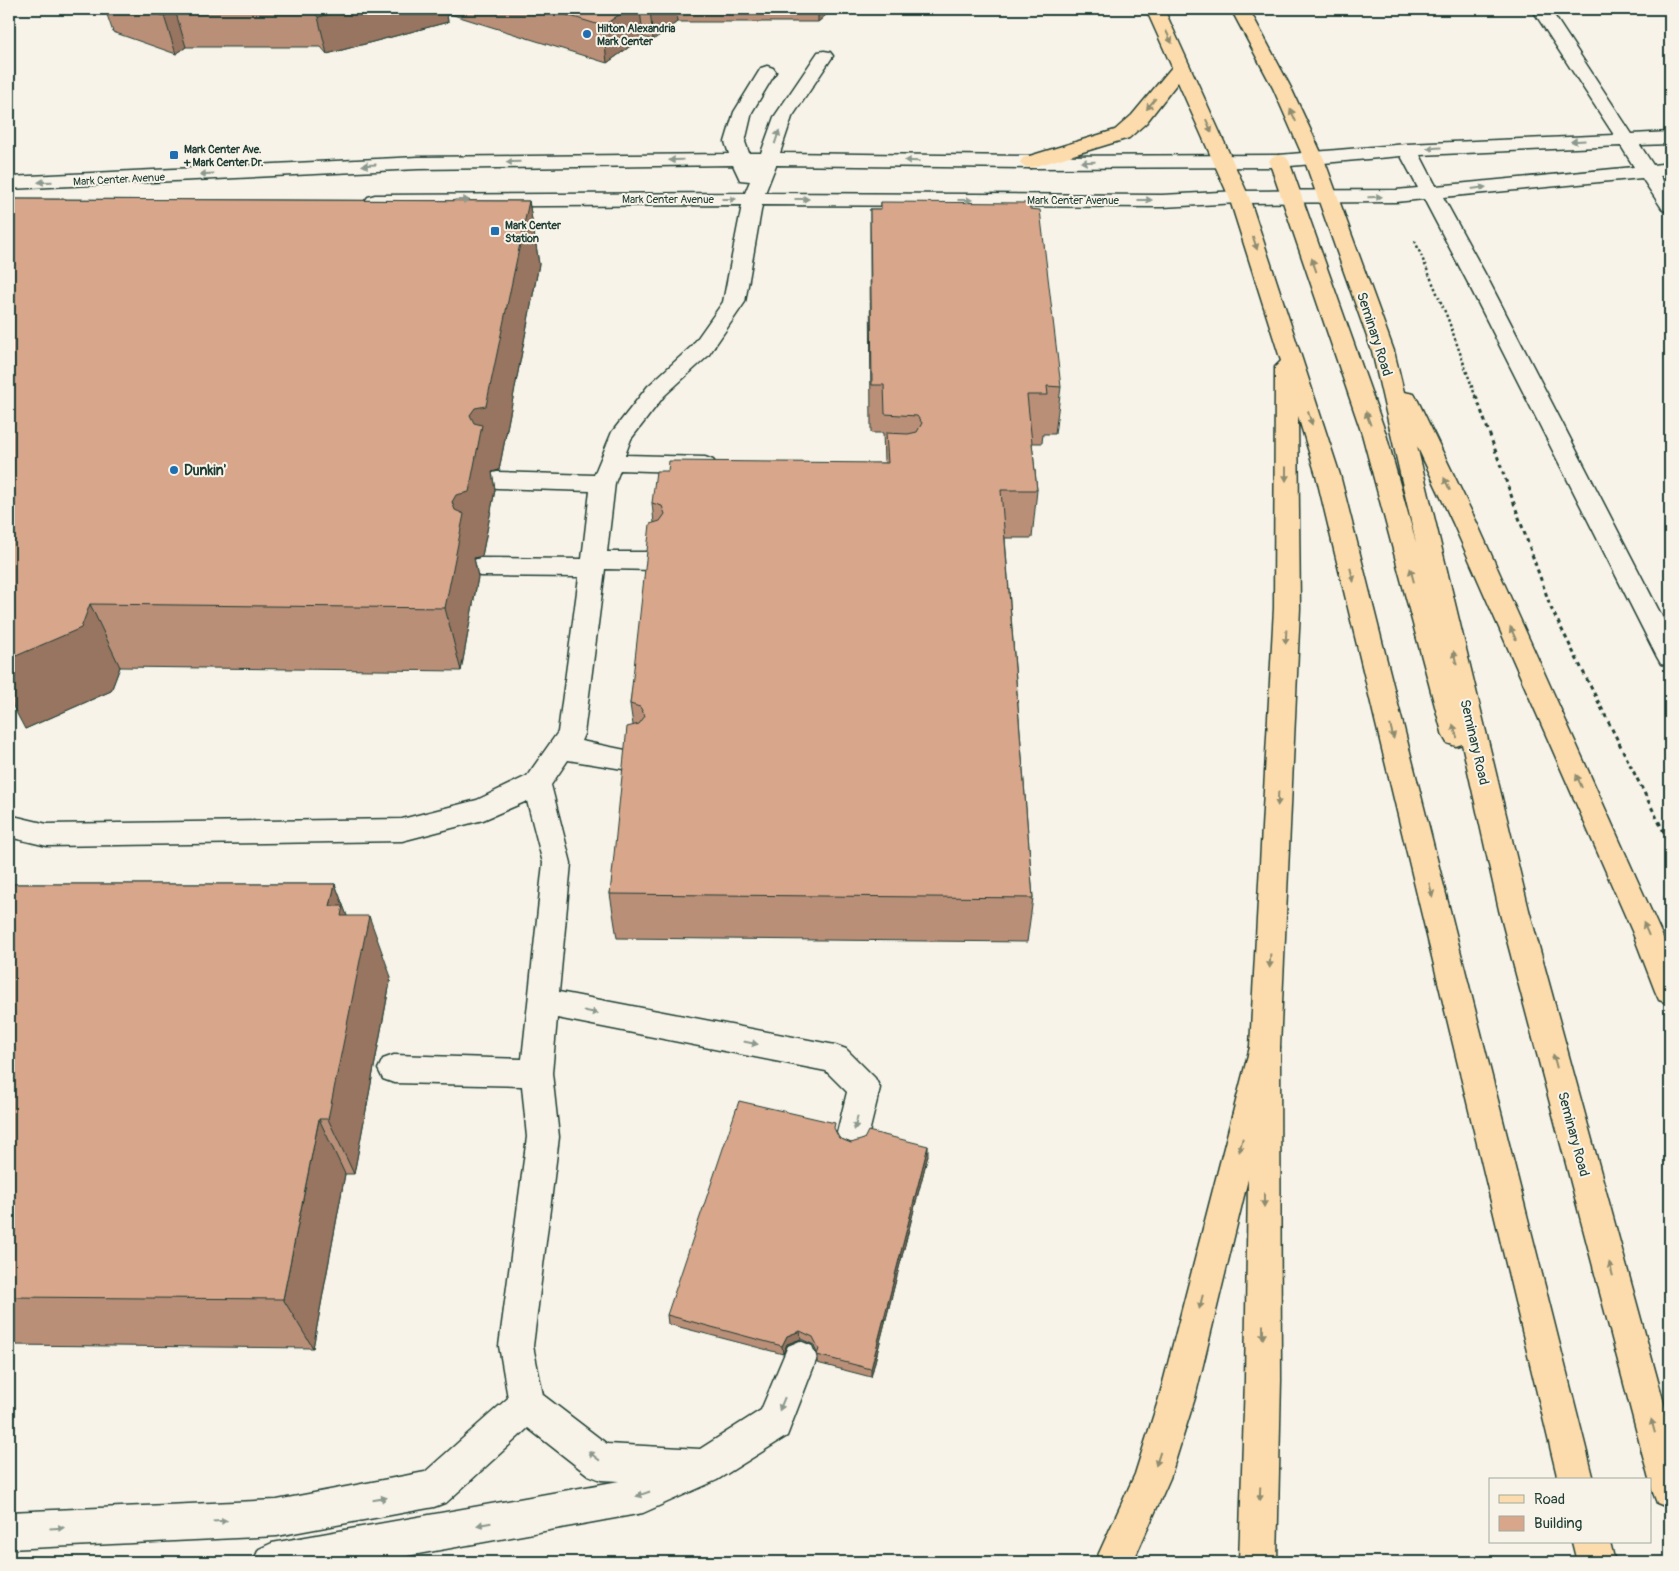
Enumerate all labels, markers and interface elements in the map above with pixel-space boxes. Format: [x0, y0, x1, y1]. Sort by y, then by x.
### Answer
place label: Hilton Alexandria Mark Center [597, 22, 675, 48]
marker: Hilton Alexandria Mark Center [581, 28, 593, 40]
one-way arrow [1165, 30, 1173, 44]
one-way arrow [1145, 97, 1156, 110]
one-way arrow [1289, 108, 1297, 122]
one-way arrow [1205, 119, 1213, 133]
one-way arrow [773, 129, 781, 144]
one-way arrow [1570, 138, 1586, 146]
place label: Mark Center Ave. + Mark Center Dr. [183, 143, 263, 169]
one-way arrow [1426, 145, 1442, 153]
marker: Mark Center Ave. + Mark Center Dr. [168, 149, 180, 161]
one-way arrow [667, 156, 683, 164]
one-way arrow [904, 157, 920, 165]
one-way arrow [505, 158, 521, 166]
one-way arrow [1080, 158, 1096, 166]
one-way arrow [361, 162, 377, 170]
one-way arrow [199, 170, 215, 178]
street label: Mark Center Avenue [73, 171, 166, 188]
one-way arrow [36, 179, 52, 187]
one-way arrow [1471, 184, 1487, 192]
one-way arrow [1368, 192, 1384, 200]
street label: Mark Center Avenue [622, 193, 715, 206]
street label: Mark Center Avenue [1027, 194, 1120, 207]
one-way arrow [721, 195, 737, 203]
one-way arrow [794, 195, 810, 203]
one-way arrow [454, 196, 470, 204]
one-way arrow [957, 196, 973, 204]
one-way arrow [1137, 196, 1153, 204]
place label: Mark Center Station [505, 219, 562, 245]
marker: Mark Center Station [489, 225, 501, 237]
one-way arrow [1251, 236, 1259, 251]
one-way arrow [1310, 257, 1318, 272]
street label: Seminary Road [1353, 290, 1396, 378]
one-way arrow [1364, 410, 1372, 425]
one-way arrow [1307, 411, 1315, 426]
place label: Dunkin' [184, 462, 227, 479]
marker: Dunkin' [168, 464, 180, 476]
one-way arrow [1282, 466, 1290, 482]
one-way arrow [1442, 477, 1450, 491]
one-way arrow [1349, 567, 1357, 582]
one-way arrow [1407, 567, 1415, 582]
one-way arrow [1508, 626, 1516, 640]
one-way arrow [1281, 629, 1289, 645]
one-way arrow [1451, 651, 1459, 666]
street label: Seminary Road [1456, 698, 1493, 787]
one-way arrow [1451, 724, 1458, 739]
one-way arrow [1388, 725, 1396, 740]
one-way arrow [1575, 774, 1583, 788]
one-way arrow [1273, 791, 1281, 807]
one-way arrow [1427, 883, 1435, 898]
one-way arrow [1641, 922, 1649, 936]
one-way arrow [1265, 953, 1273, 969]
one-way arrow [584, 1008, 600, 1016]
one-way arrow [743, 1039, 759, 1047]
one-way arrow [1551, 1054, 1559, 1069]
street label: Seminary Road [1554, 1090, 1593, 1179]
one-way arrow [852, 1115, 860, 1130]
one-way arrow [1237, 1137, 1245, 1152]
one-way arrow [1260, 1192, 1268, 1208]
one-way arrow [1606, 1261, 1614, 1276]
one-way arrow [1197, 1295, 1205, 1310]
one-way arrow [1259, 1324, 1267, 1340]
one-way arrow [777, 1396, 785, 1411]
one-way arrow [1649, 1418, 1657, 1433]
one-way arrow [588, 1451, 601, 1462]
one-way arrow [1154, 1452, 1162, 1467]
legend [1489, 1478, 1652, 1544]
one-way arrow [1256, 1487, 1264, 1503]
one-way arrow [635, 1490, 650, 1498]
text: Road [1534, 1490, 1565, 1509]
one-way arrow [373, 1495, 388, 1503]
text: Building [1534, 1514, 1582, 1533]
one-way arrow [212, 1516, 228, 1524]
one-way arrow [476, 1520, 491, 1528]
one-way arrow [50, 1524, 66, 1532]

